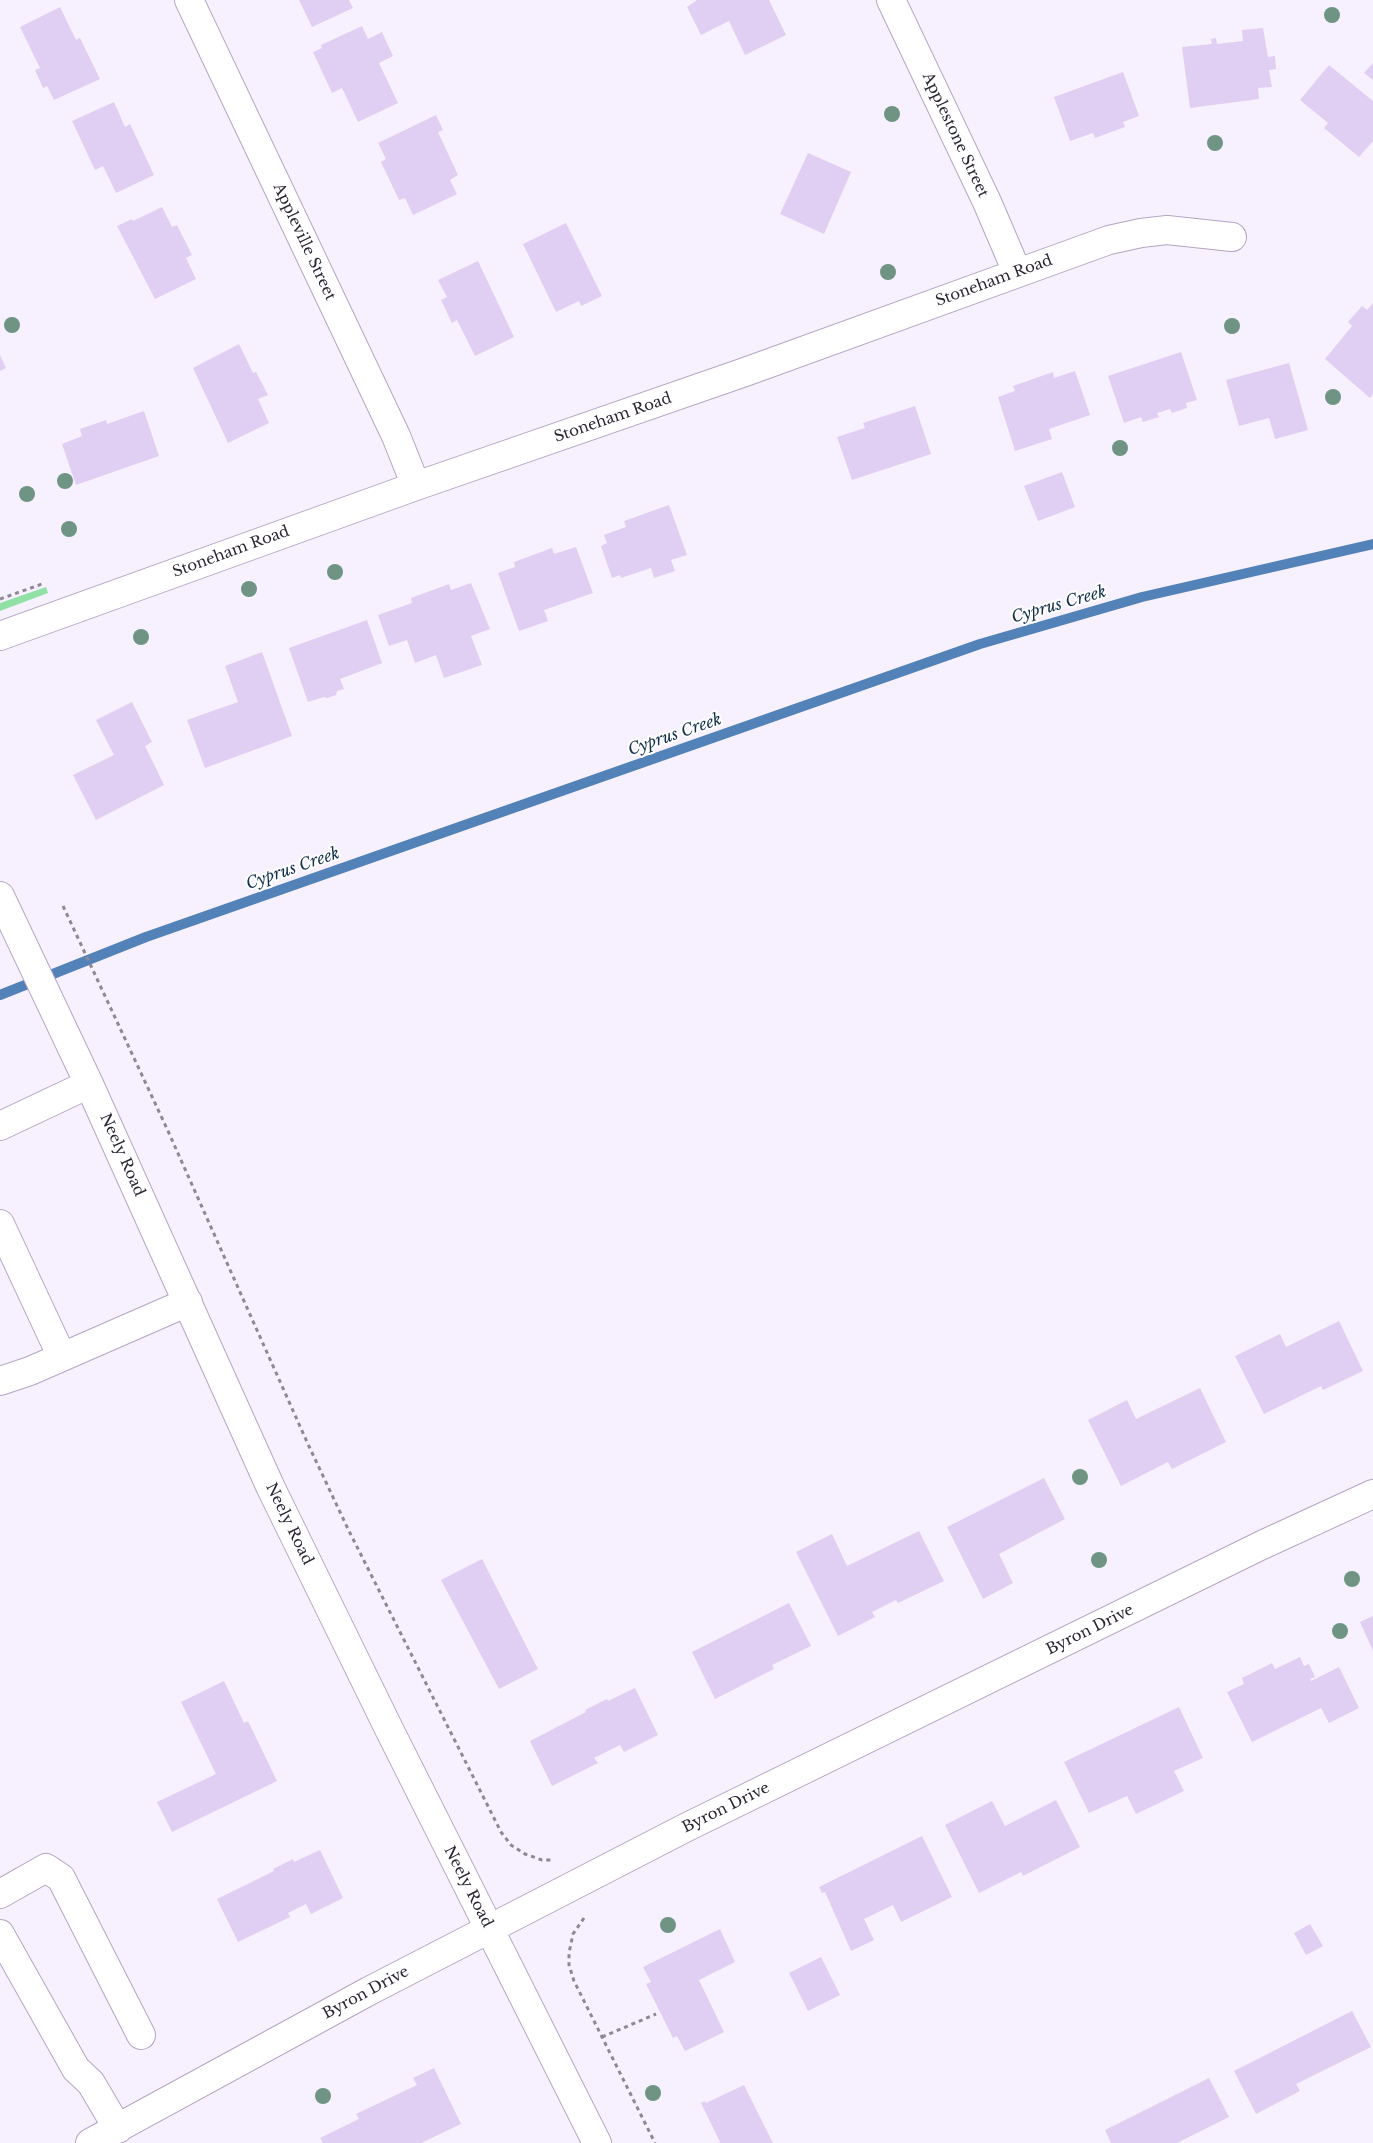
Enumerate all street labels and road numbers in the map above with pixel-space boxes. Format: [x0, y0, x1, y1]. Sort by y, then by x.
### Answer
street label: Applestone Street [918, 70, 992, 200]
street label: Appleville Street [269, 181, 339, 303]
street label: Stoneham Road [933, 252, 1055, 310]
street label: Stoneham Road [552, 389, 674, 447]
street label: Stoneham Road [170, 523, 292, 581]
street label: Neely Road [96, 1111, 148, 1199]
street label: Neely Road [261, 1480, 317, 1568]
street label: Byron Drive [1043, 1601, 1137, 1659]
street label: Byron Drive [679, 1779, 773, 1837]
street label: Neely Road [440, 1843, 496, 1931]
street label: Byron Drive [320, 1963, 412, 2023]

